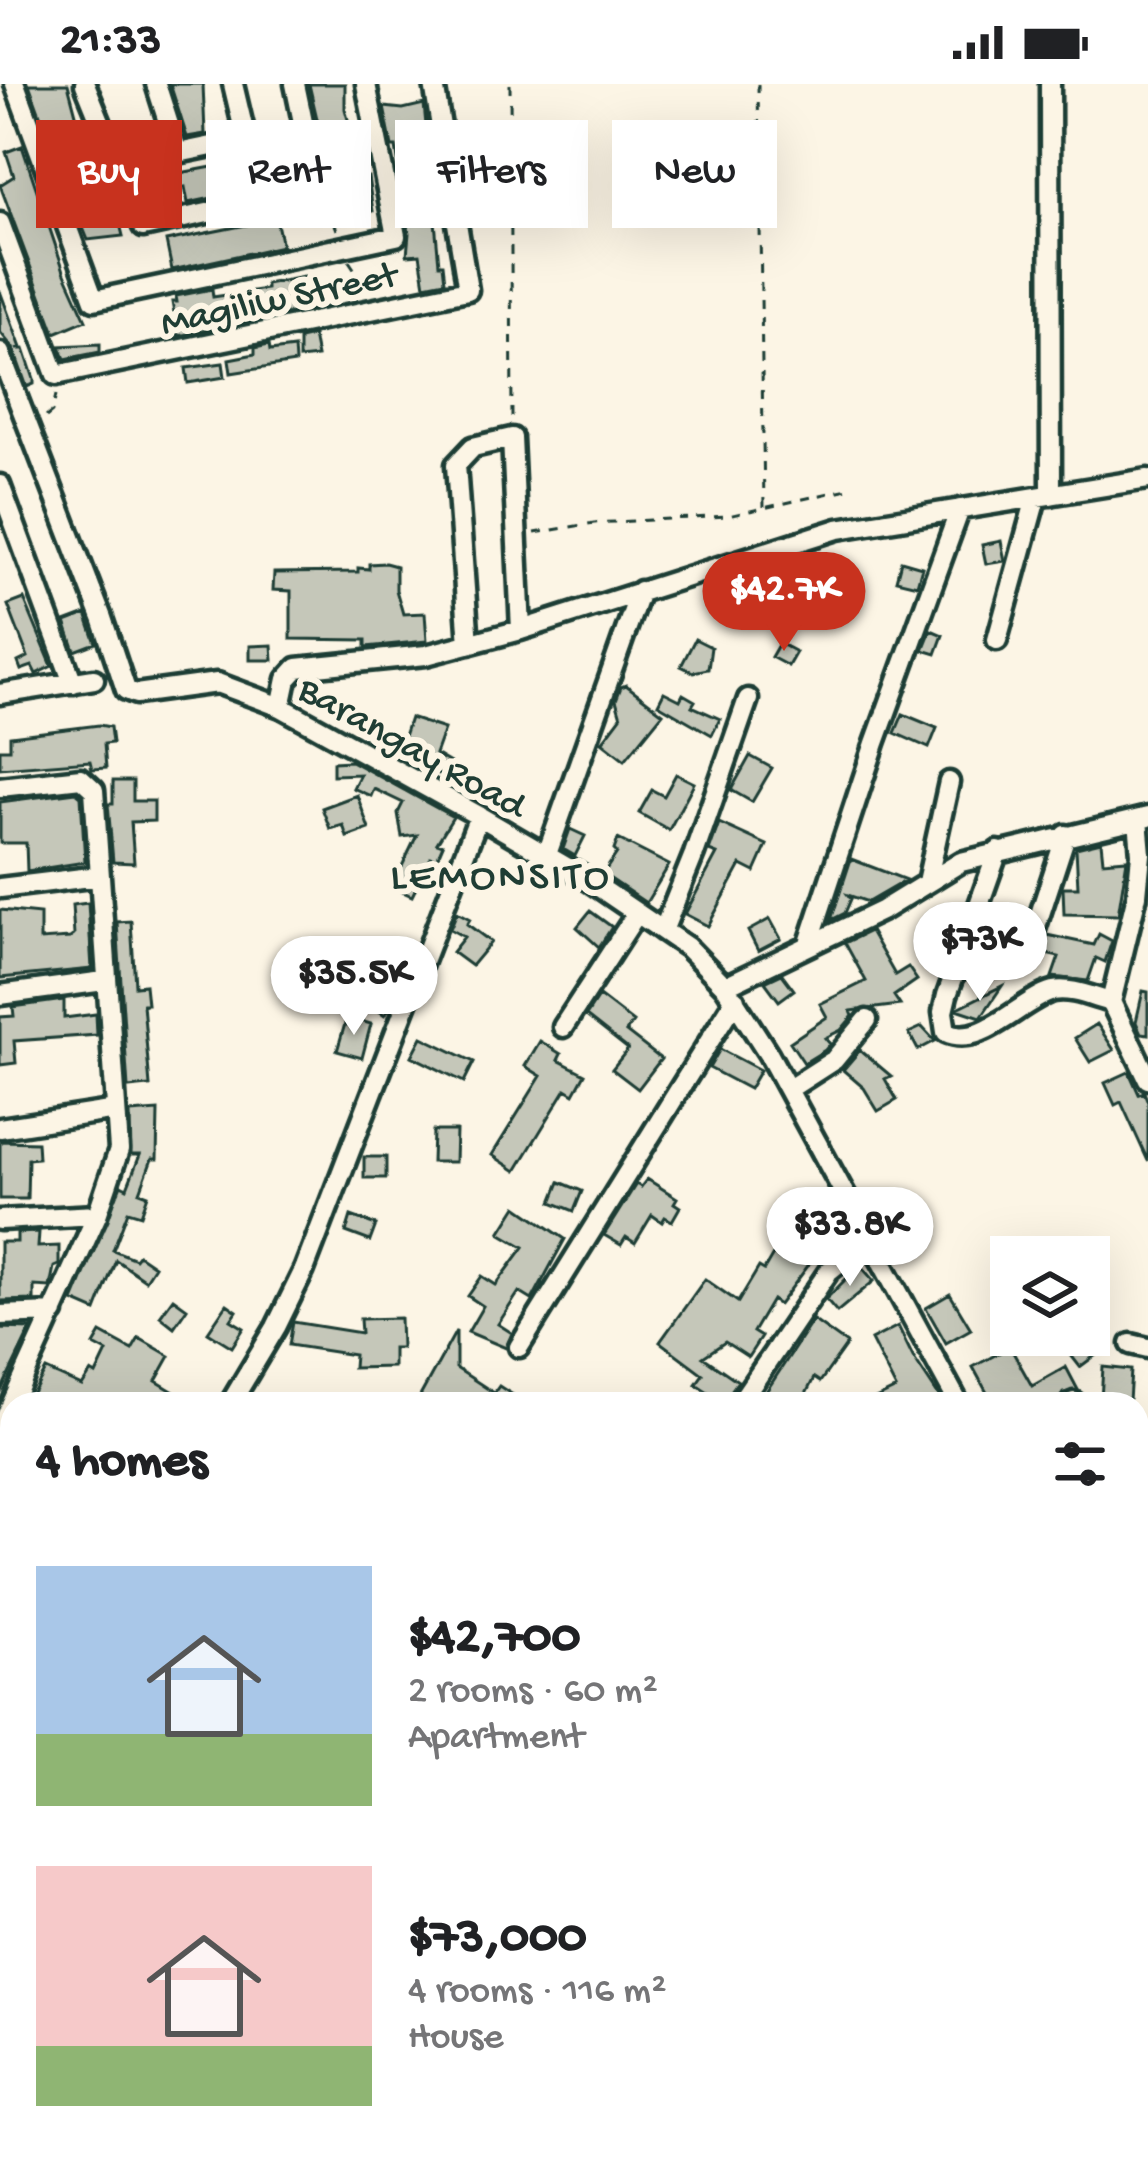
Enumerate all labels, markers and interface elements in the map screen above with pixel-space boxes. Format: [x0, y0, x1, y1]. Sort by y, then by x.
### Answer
text: 21:33 [60, 16, 161, 69]
chip: Buy [36, 120, 182, 228]
chip: Rent [206, 120, 371, 228]
chip: Filters [395, 120, 588, 228]
chip: New [612, 120, 777, 228]
street label: Magiliw Street [157, 254, 405, 349]
pin: $42.7K [686, 552, 882, 654]
text: $42.7K [729, 568, 839, 614]
street label: Barangay Road [288, 668, 535, 833]
district label: LEMONSITO [390, 855, 612, 904]
pin: $73K [909, 902, 1051, 1004]
text: $73K [940, 918, 1020, 964]
pin: $35.5K [256, 936, 452, 1038]
text: $35.5K [298, 952, 410, 998]
pin: $33.8K [752, 1187, 948, 1289]
text: $33.8K [793, 1203, 907, 1249]
map controls [990, 1236, 1110, 1356]
button: layers [990, 1236, 1110, 1356]
icon: filters [1047, 1431, 1113, 1497]
text: 4 homes [36, 1434, 207, 1494]
text: $42,700 [408, 1610, 581, 1670]
icon: home [132, 1614, 276, 1758]
text: 2 rooms · 60 m² [408, 1670, 658, 1716]
text: Apartment [408, 1716, 584, 1762]
text: $73,000 [408, 1910, 587, 1970]
icon: home [132, 1914, 276, 2058]
text: 4 rooms · 116 m² [408, 1970, 666, 2016]
text: House [408, 2016, 503, 2062]

